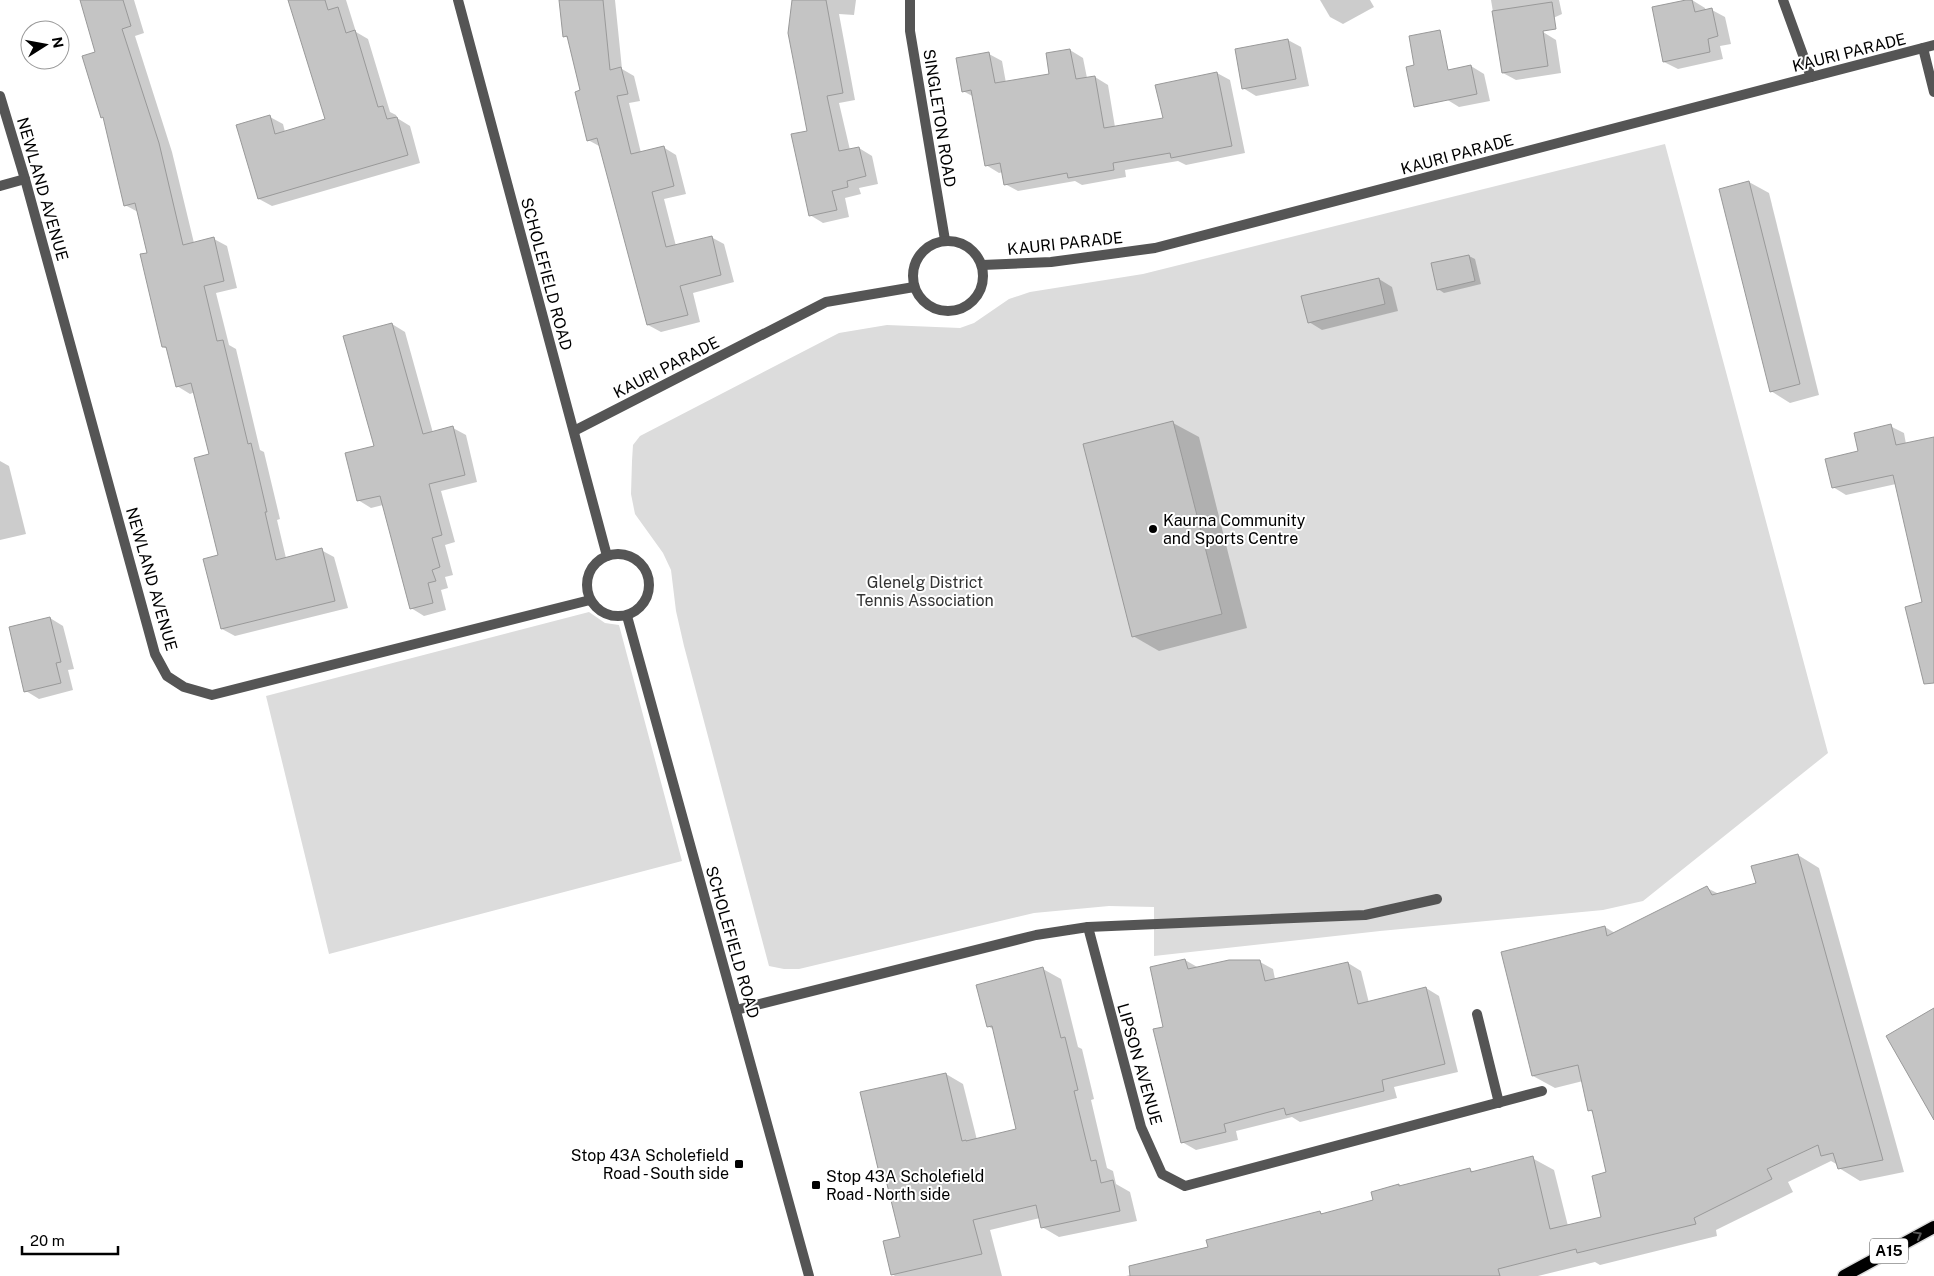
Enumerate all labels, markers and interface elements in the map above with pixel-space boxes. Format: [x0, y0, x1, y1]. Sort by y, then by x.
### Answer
north arrow [20, 20, 70, 70]
street label: KAURI PARADE [1790, 29, 1908, 76]
text: N [49, 36, 67, 49]
street label: SINGLETON ROAD [919, 48, 960, 189]
street label: NEWLAND AVENUE [13, 115, 72, 263]
street label: KAURI PARADE [1399, 130, 1516, 179]
street label: SCHOLEFIELD ROAD [517, 196, 576, 353]
street label: KAURI PARADE [1006, 228, 1124, 259]
street label: KAURI PARADE [610, 333, 722, 402]
street label: NEWLAND AVENUE [122, 505, 181, 653]
place label: Kaurna Community and Sports Centre [1163, 511, 1306, 548]
marker: Kaurna Community and Sports Centre [1147, 523, 1159, 535]
park label: Glenelg District Tennis Association [856, 573, 994, 610]
street label: SCHOLEFIELD ROAD [702, 864, 763, 1020]
street label: LIPSON AVENUE [1113, 1001, 1166, 1127]
place label: Stop 43A Scholefield Road - South side [571, 1146, 729, 1183]
marker: Stop 43A Scholefield Road - South side [733, 1158, 745, 1170]
place label: Stop 43A Scholefield Road - North side [826, 1167, 984, 1204]
marker: Stop 43A Scholefield Road - North side [810, 1179, 822, 1191]
scale bar [22, 1224, 119, 1256]
text: 20 m [30, 1232, 65, 1249]
one-way arrow [1912, 1232, 1921, 1242]
road number: A15 [1870, 1238, 1908, 1264]

